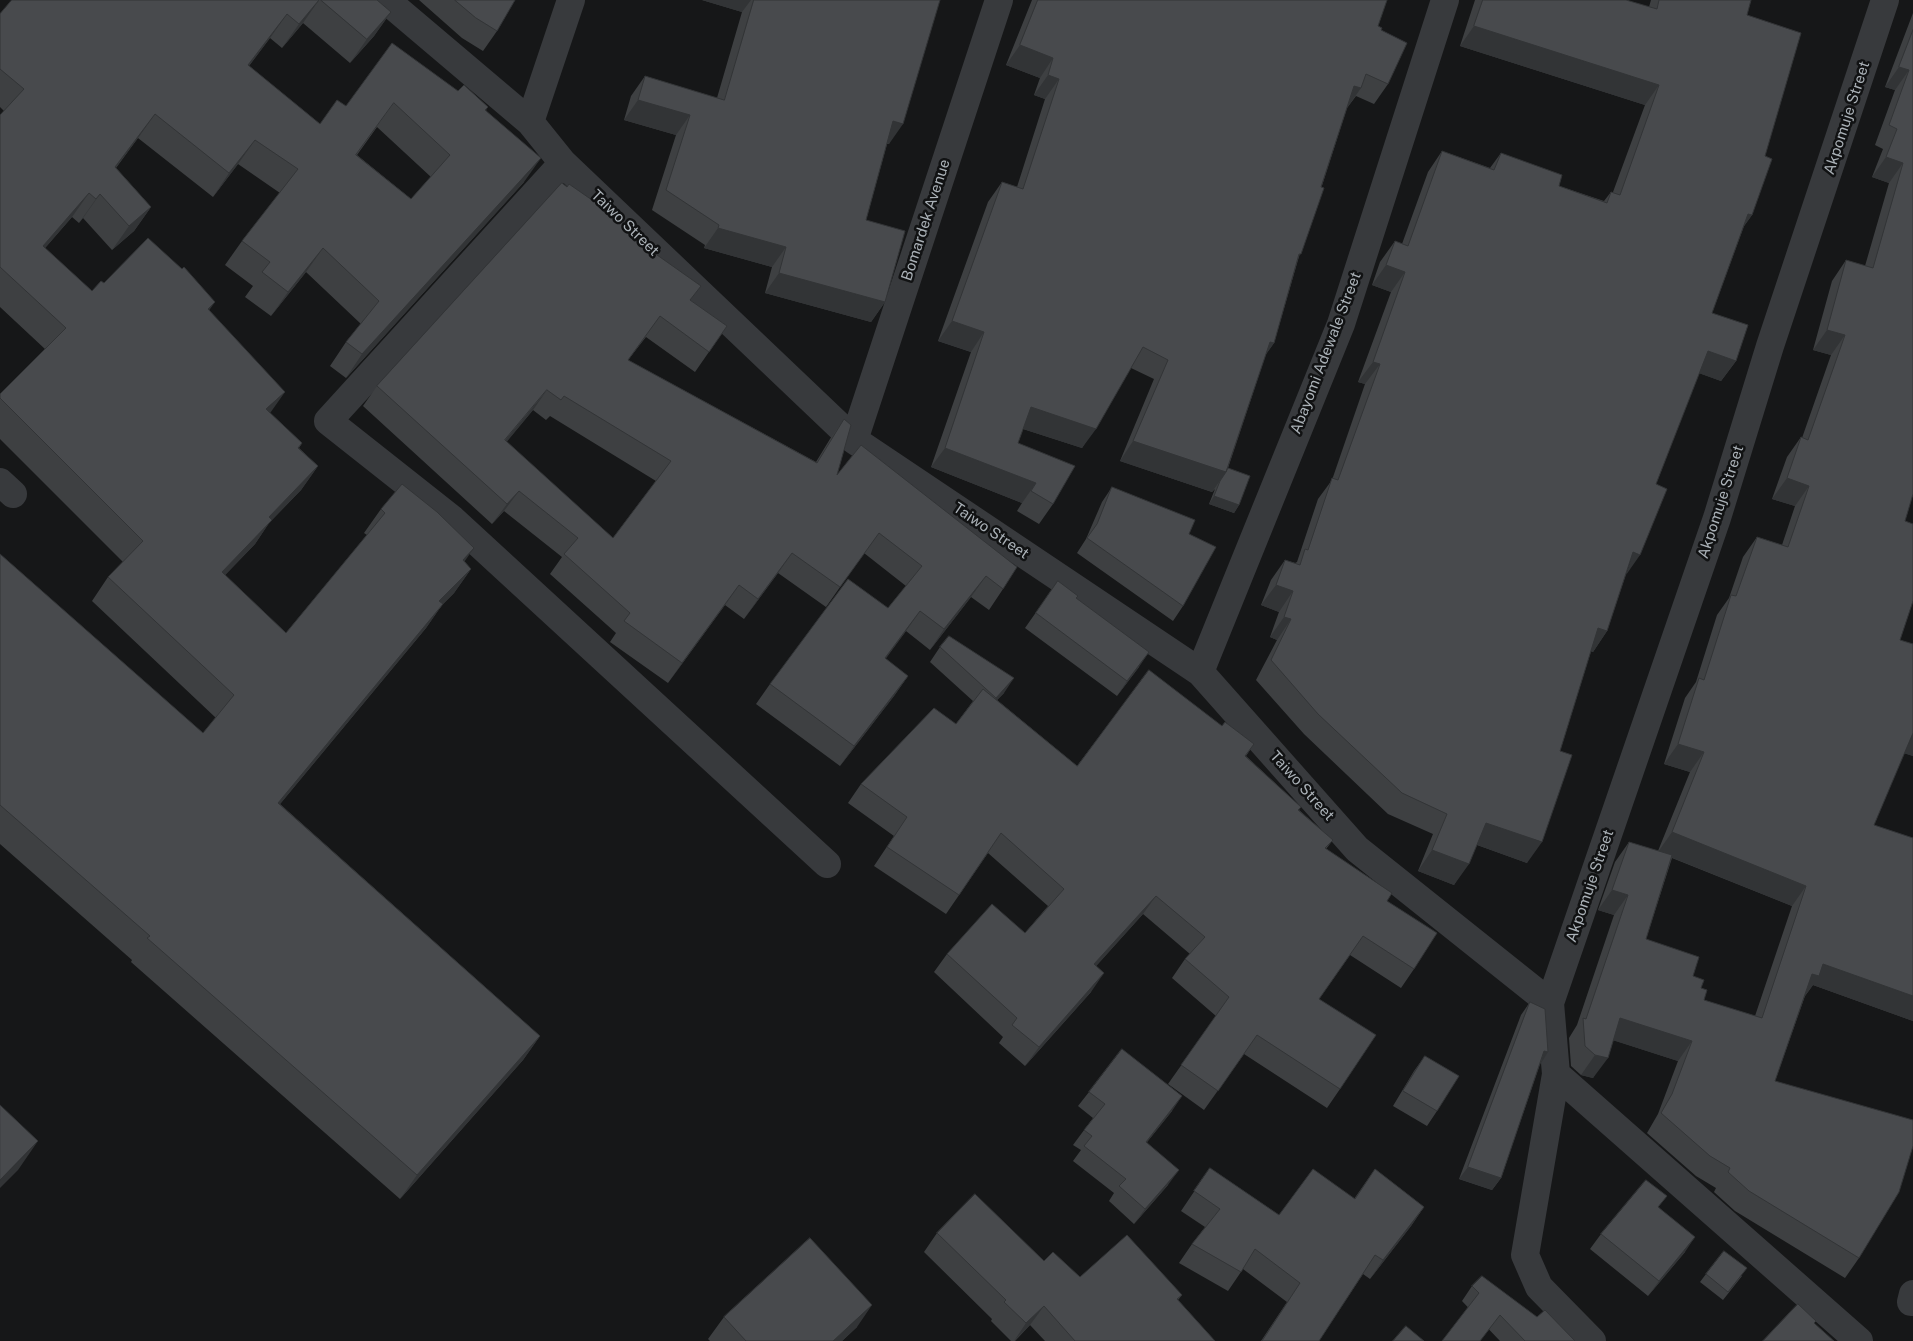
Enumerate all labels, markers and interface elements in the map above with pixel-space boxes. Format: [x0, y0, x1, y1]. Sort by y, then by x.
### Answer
street label: Akpomuje Street [1820, 59, 1874, 177]
street label: Bomardek Avenue [898, 157, 954, 283]
street label: Taiwo Street [587, 186, 663, 260]
street label: Abayomi Adewale Street [1287, 270, 1365, 436]
street label: Akpomuje Street [1694, 443, 1748, 561]
street label: Taiwo Street [950, 499, 1032, 563]
street label: Taiwo Street [1266, 747, 1338, 825]
street label: Akpomuje Street [1562, 827, 1618, 945]

